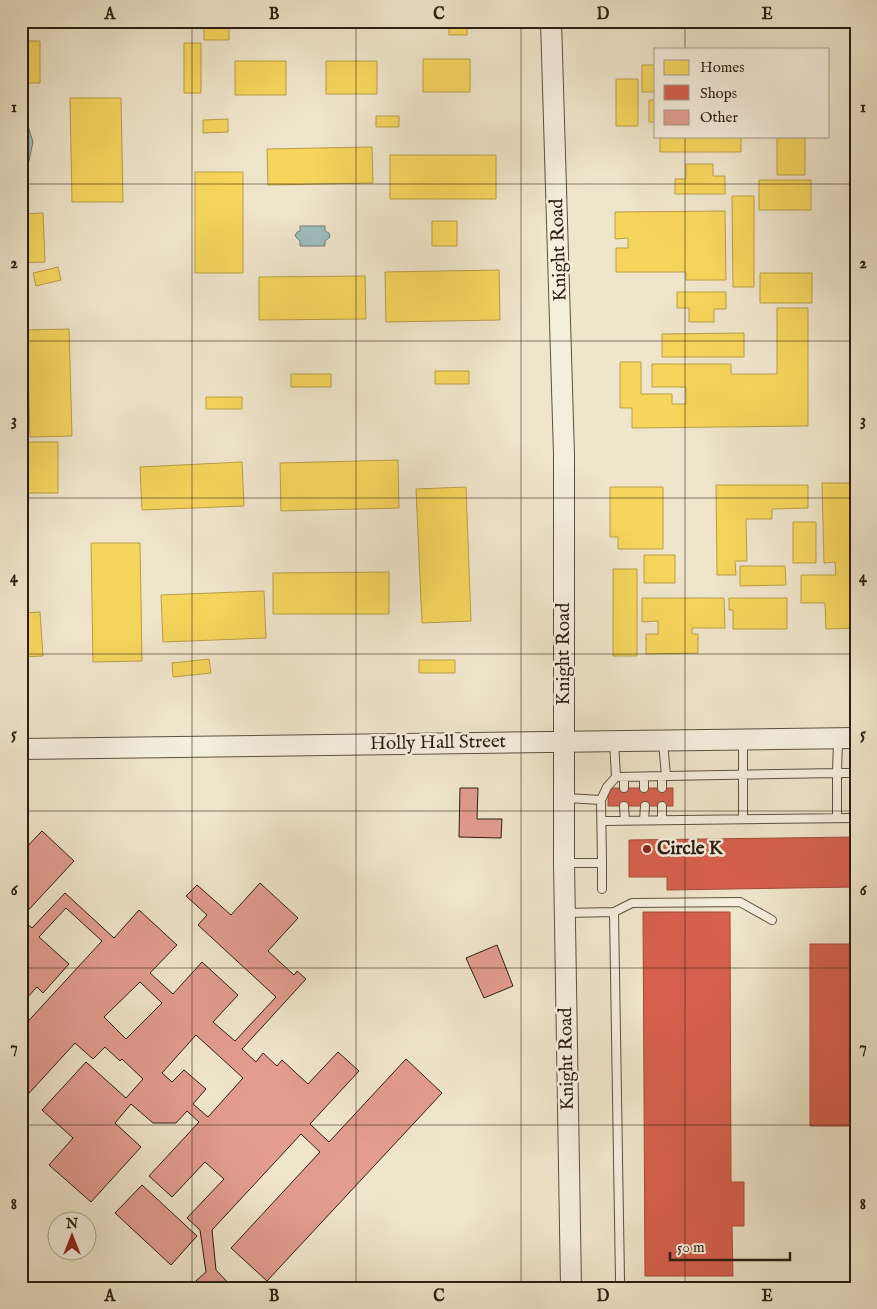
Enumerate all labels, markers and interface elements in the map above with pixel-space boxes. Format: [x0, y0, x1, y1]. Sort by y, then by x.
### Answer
text: A [104, 5, 117, 25]
text: B [269, 5, 280, 25]
text: C [433, 5, 445, 25]
text: D [597, 5, 610, 25]
text: E [761, 5, 773, 25]
legend [654, 48, 830, 138]
text: Homes [700, 58, 744, 77]
text: Shops [700, 84, 737, 103]
text: 1 [11, 98, 17, 118]
text: 1 [860, 98, 866, 118]
text: Other [700, 108, 738, 127]
street label: Knight Road [545, 197, 573, 302]
text: 2 [10, 254, 18, 274]
text: 2 [859, 254, 867, 274]
text: 3 [11, 411, 17, 431]
text: 3 [860, 411, 866, 431]
text: 4 [10, 568, 19, 588]
text: 4 [859, 568, 868, 588]
street label: Knight Road [552, 602, 576, 705]
text: 5 [11, 725, 17, 745]
text: 5 [860, 725, 866, 745]
street label: Holly Hall Street [370, 730, 507, 756]
place label: Circle K [657, 837, 724, 861]
marker: Circle K [641, 843, 653, 855]
text: 6 [11, 881, 19, 901]
text: 6 [860, 881, 868, 901]
street label: Knight Road [554, 1006, 580, 1111]
text: 7 [10, 1038, 18, 1058]
text: 7 [859, 1038, 867, 1058]
text: 8 [11, 1195, 17, 1215]
text: 8 [860, 1195, 866, 1215]
north arrow [48, 1212, 98, 1262]
text: N [65, 1215, 78, 1233]
scale bar [670, 1229, 790, 1261]
text: 50 m [677, 1238, 705, 1257]
text: A [104, 1287, 117, 1307]
text: B [269, 1287, 280, 1307]
text: C [433, 1287, 445, 1307]
text: D [597, 1287, 610, 1307]
text: E [761, 1287, 773, 1307]

